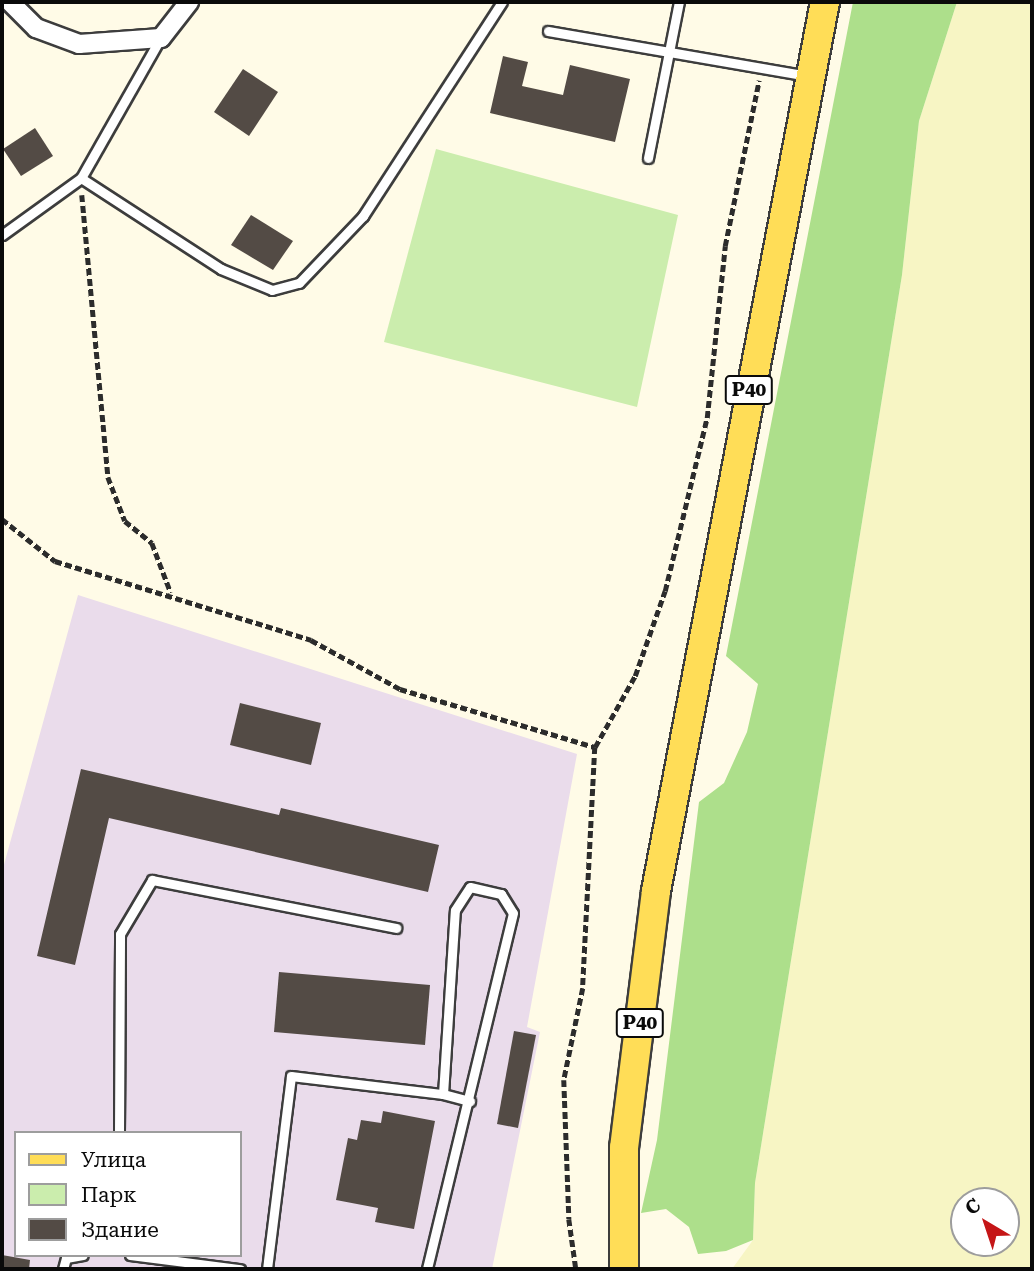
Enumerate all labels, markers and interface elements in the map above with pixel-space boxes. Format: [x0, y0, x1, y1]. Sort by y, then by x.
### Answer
road number: Р40 [724, 374, 774, 406]
road number: Р40 [616, 1007, 664, 1038]
legend [14, 1131, 242, 1257]
text: Улица [81, 1148, 146, 1172]
text: Парк [81, 1183, 137, 1207]
north arrow [950, 1187, 1020, 1257]
text: С [960, 1194, 985, 1220]
text: Здание [81, 1218, 159, 1242]

